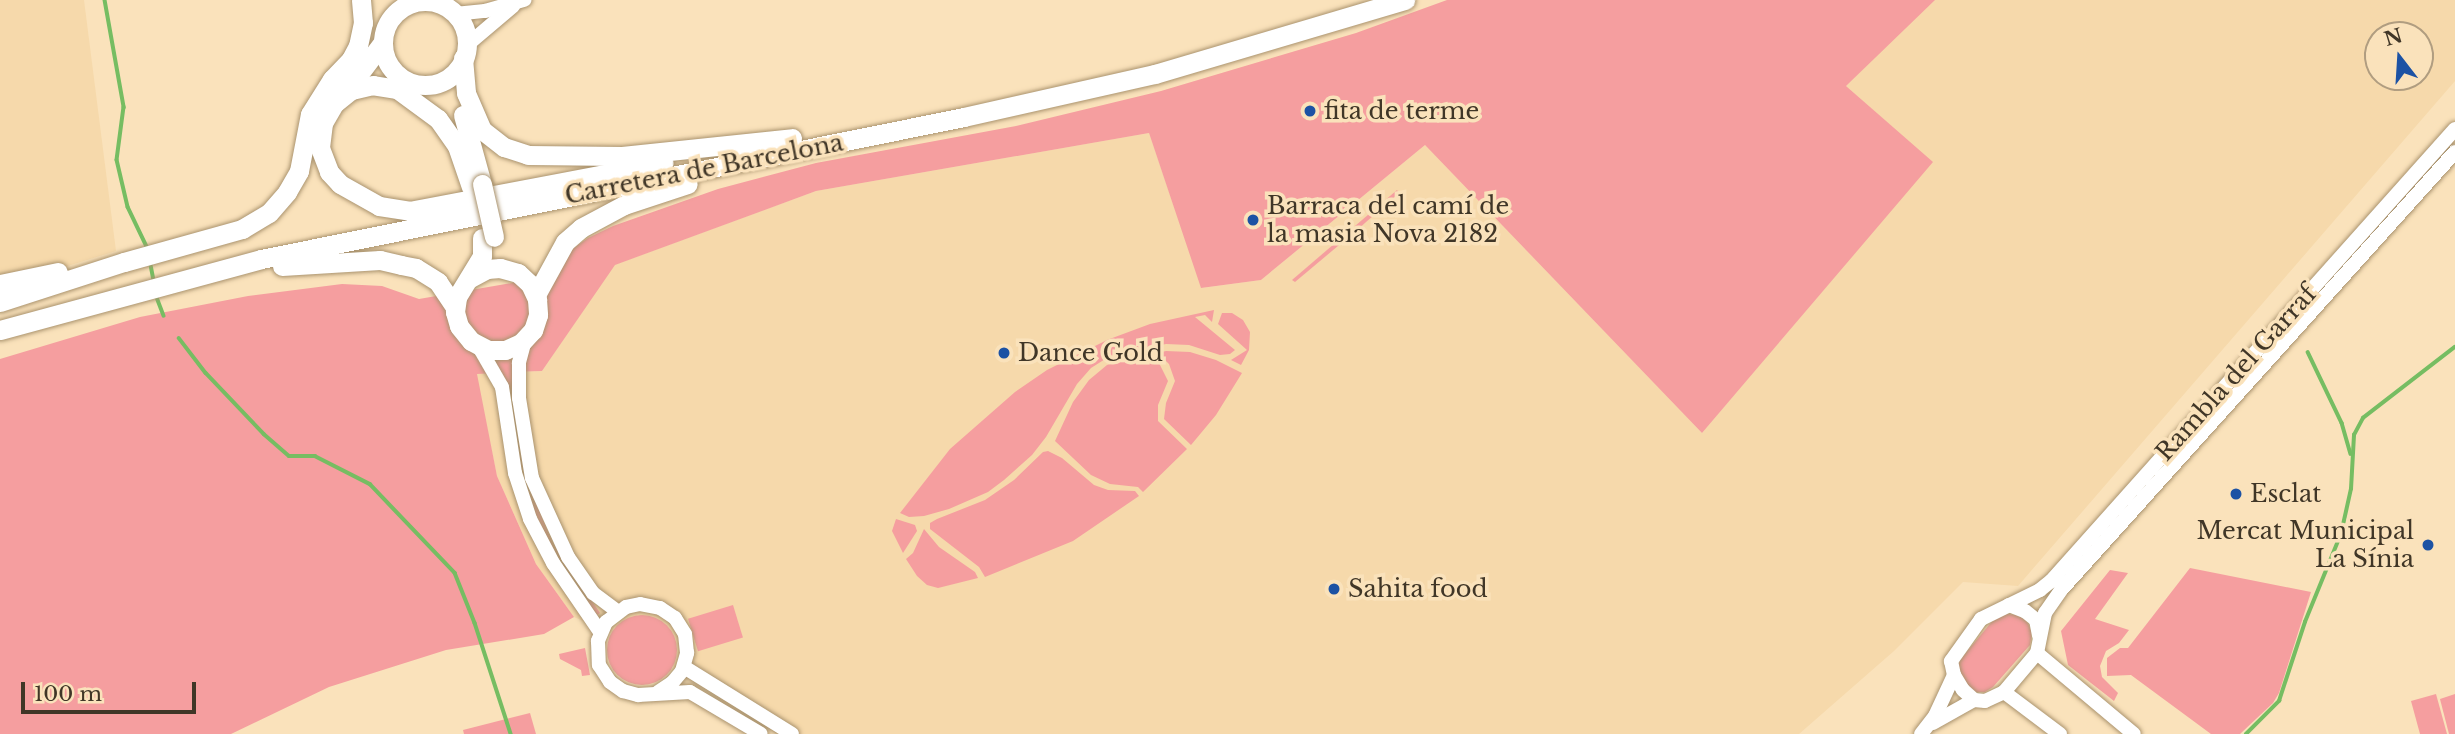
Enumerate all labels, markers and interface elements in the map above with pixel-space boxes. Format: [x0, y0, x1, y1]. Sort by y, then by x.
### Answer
north arrow [2364, 21, 2434, 91]
text: N [2381, 24, 2405, 51]
place label: fita de terme [1324, 97, 1479, 125]
marker: fita de terme [1302, 103, 1318, 119]
street label: Carretera de Barcelona [562, 128, 846, 210]
place label: Barraca del camí de la masia Nova 2182 [1267, 192, 1510, 248]
marker: Barraca del camí de la masia Nova 2182 [1245, 212, 1261, 228]
street label: Rambla del Garraf [2150, 279, 2322, 467]
place label: Dance Gold [1018, 339, 1163, 367]
marker: Dance Gold [996, 345, 1012, 361]
place label: Esclat [2250, 480, 2321, 508]
marker: Esclat [2228, 486, 2244, 502]
place label: Mercat Municipal La Sínia [2196, 517, 2414, 573]
marker: Mercat Municipal La Sínia [2420, 537, 2436, 553]
place label: Sahita food [1348, 575, 1488, 603]
marker: Sahita food [1326, 581, 1342, 597]
scale bar [24, 668, 200, 712]
text: 100 m [34, 681, 102, 707]

